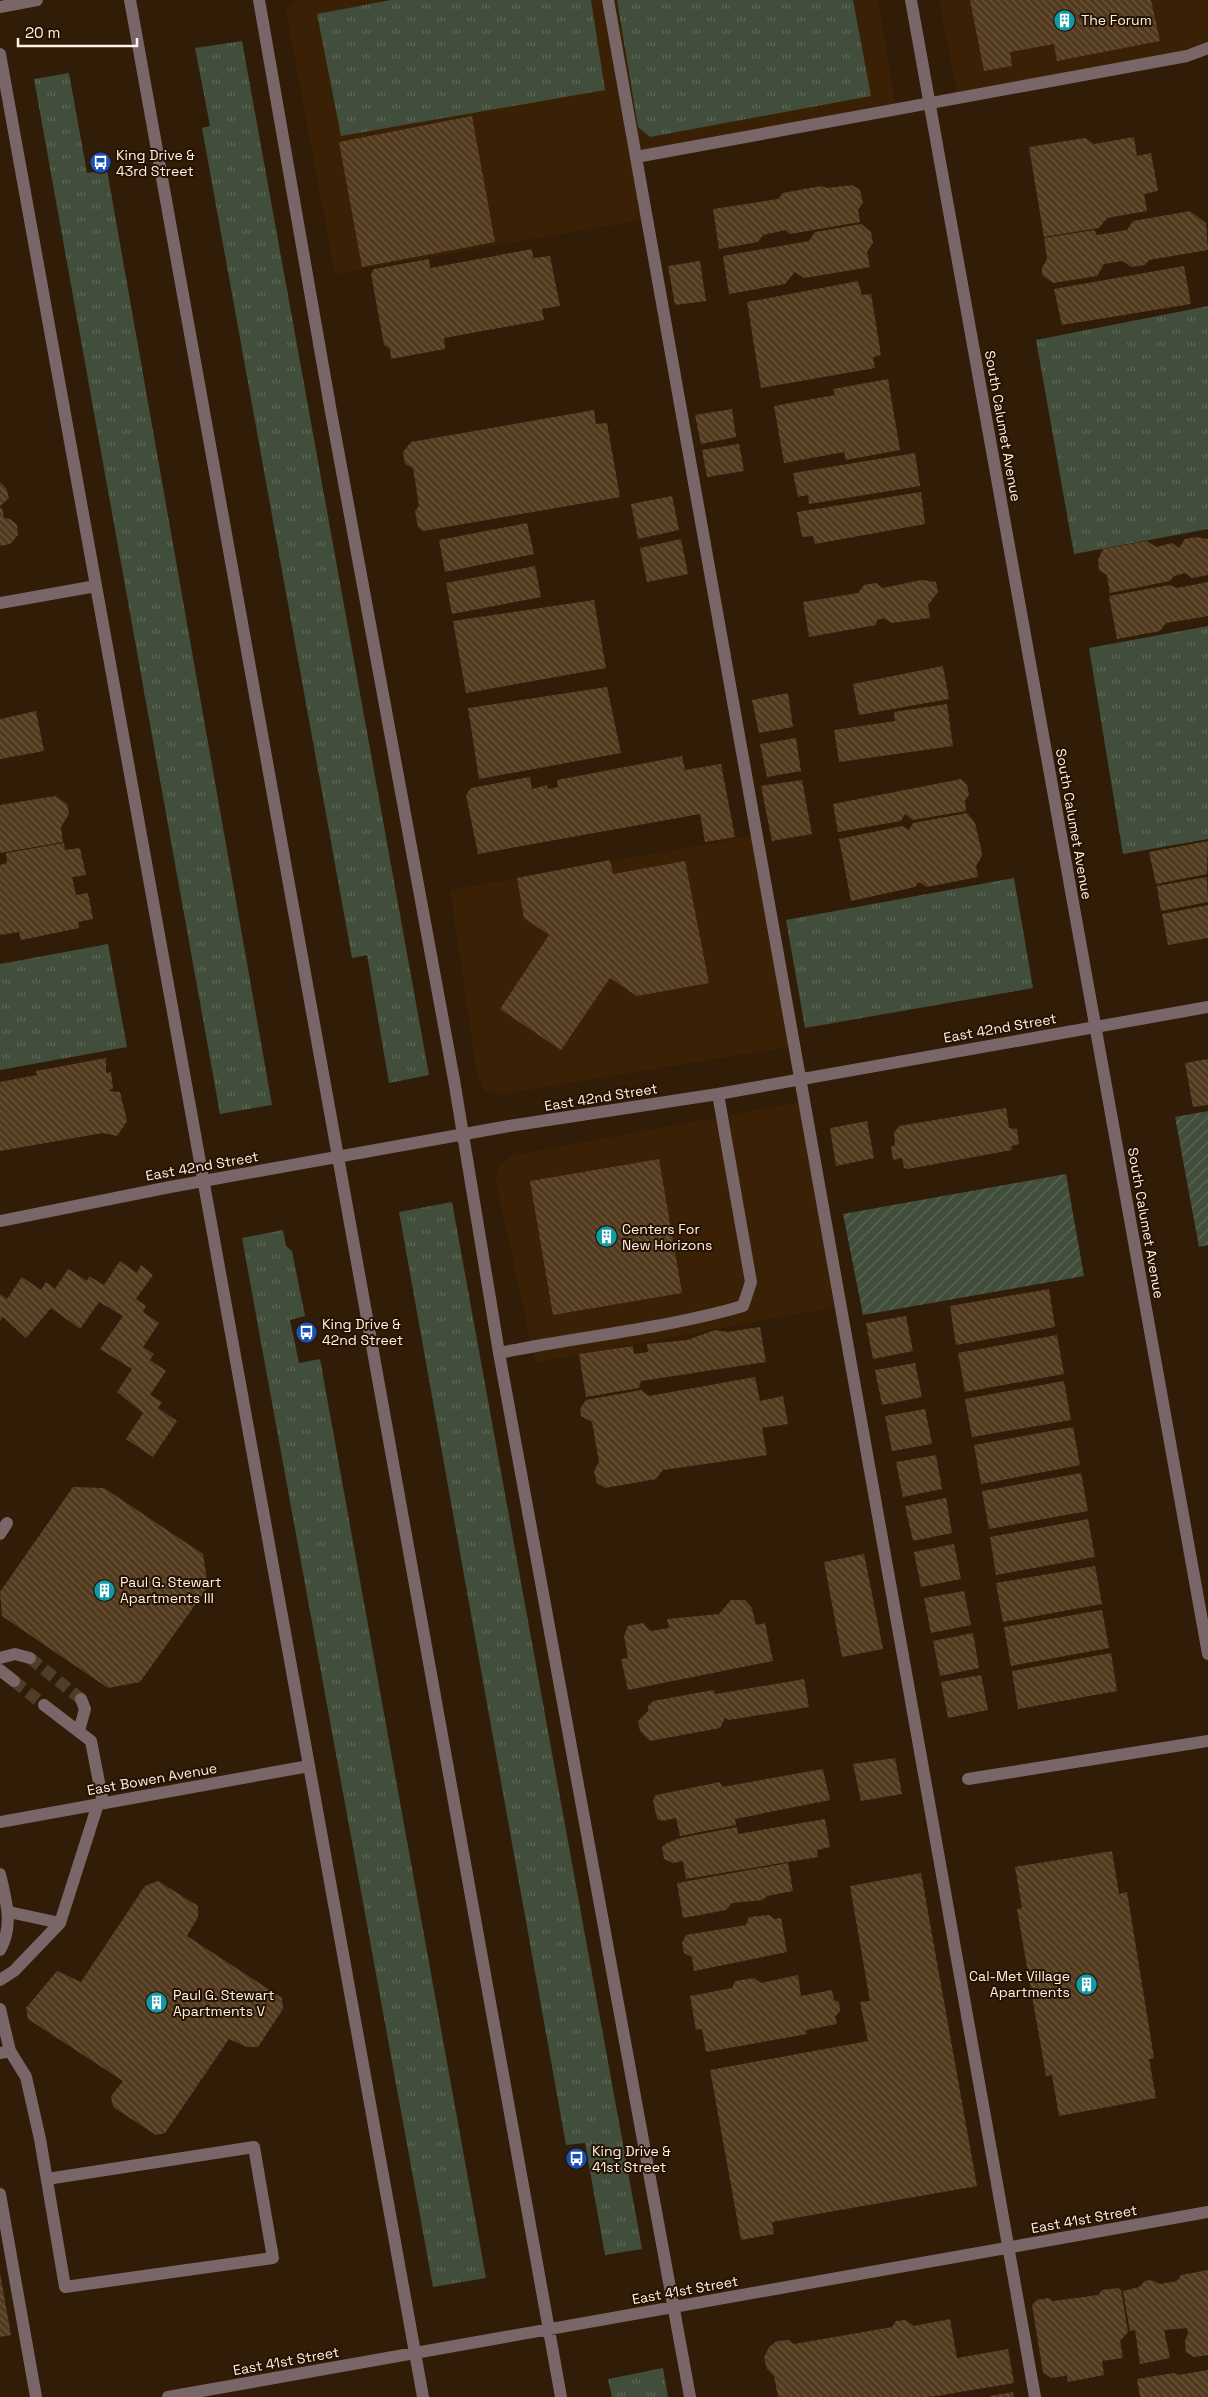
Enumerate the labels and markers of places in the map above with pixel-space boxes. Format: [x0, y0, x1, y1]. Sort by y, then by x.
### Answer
building icon: The Forum [1053, 8, 1077, 32]
place label: The Forum [1081, 11, 1152, 29]
place label: King Drive & 43rd Street [116, 146, 195, 180]
bus stop icon: King Drive & 43rd Street [88, 151, 112, 175]
place label: Centers For New Horizons [622, 1220, 712, 1254]
building icon: Centers For New Horizons [594, 1225, 618, 1249]
place label: King Drive & 42nd Street [322, 1315, 403, 1349]
bus stop icon: King Drive & 42nd Street [294, 1320, 318, 1344]
place label: Paul G. Stewart Apartments III [120, 1573, 221, 1607]
building icon: Paul G. Stewart Apartments III [92, 1578, 116, 1602]
place label: Cal-Met Village Apartments [969, 1967, 1070, 2001]
building icon: Cal-Met Village Apartments [1074, 1972, 1098, 1996]
place label: Paul G. Stewart Apartments V [173, 1986, 274, 2020]
building icon: Paul G. Stewart Apartments V [145, 1991, 169, 2015]
place label: King Drive & 41st Street [592, 2142, 671, 2176]
bus stop icon: King Drive & 41st Street [564, 2147, 588, 2171]

